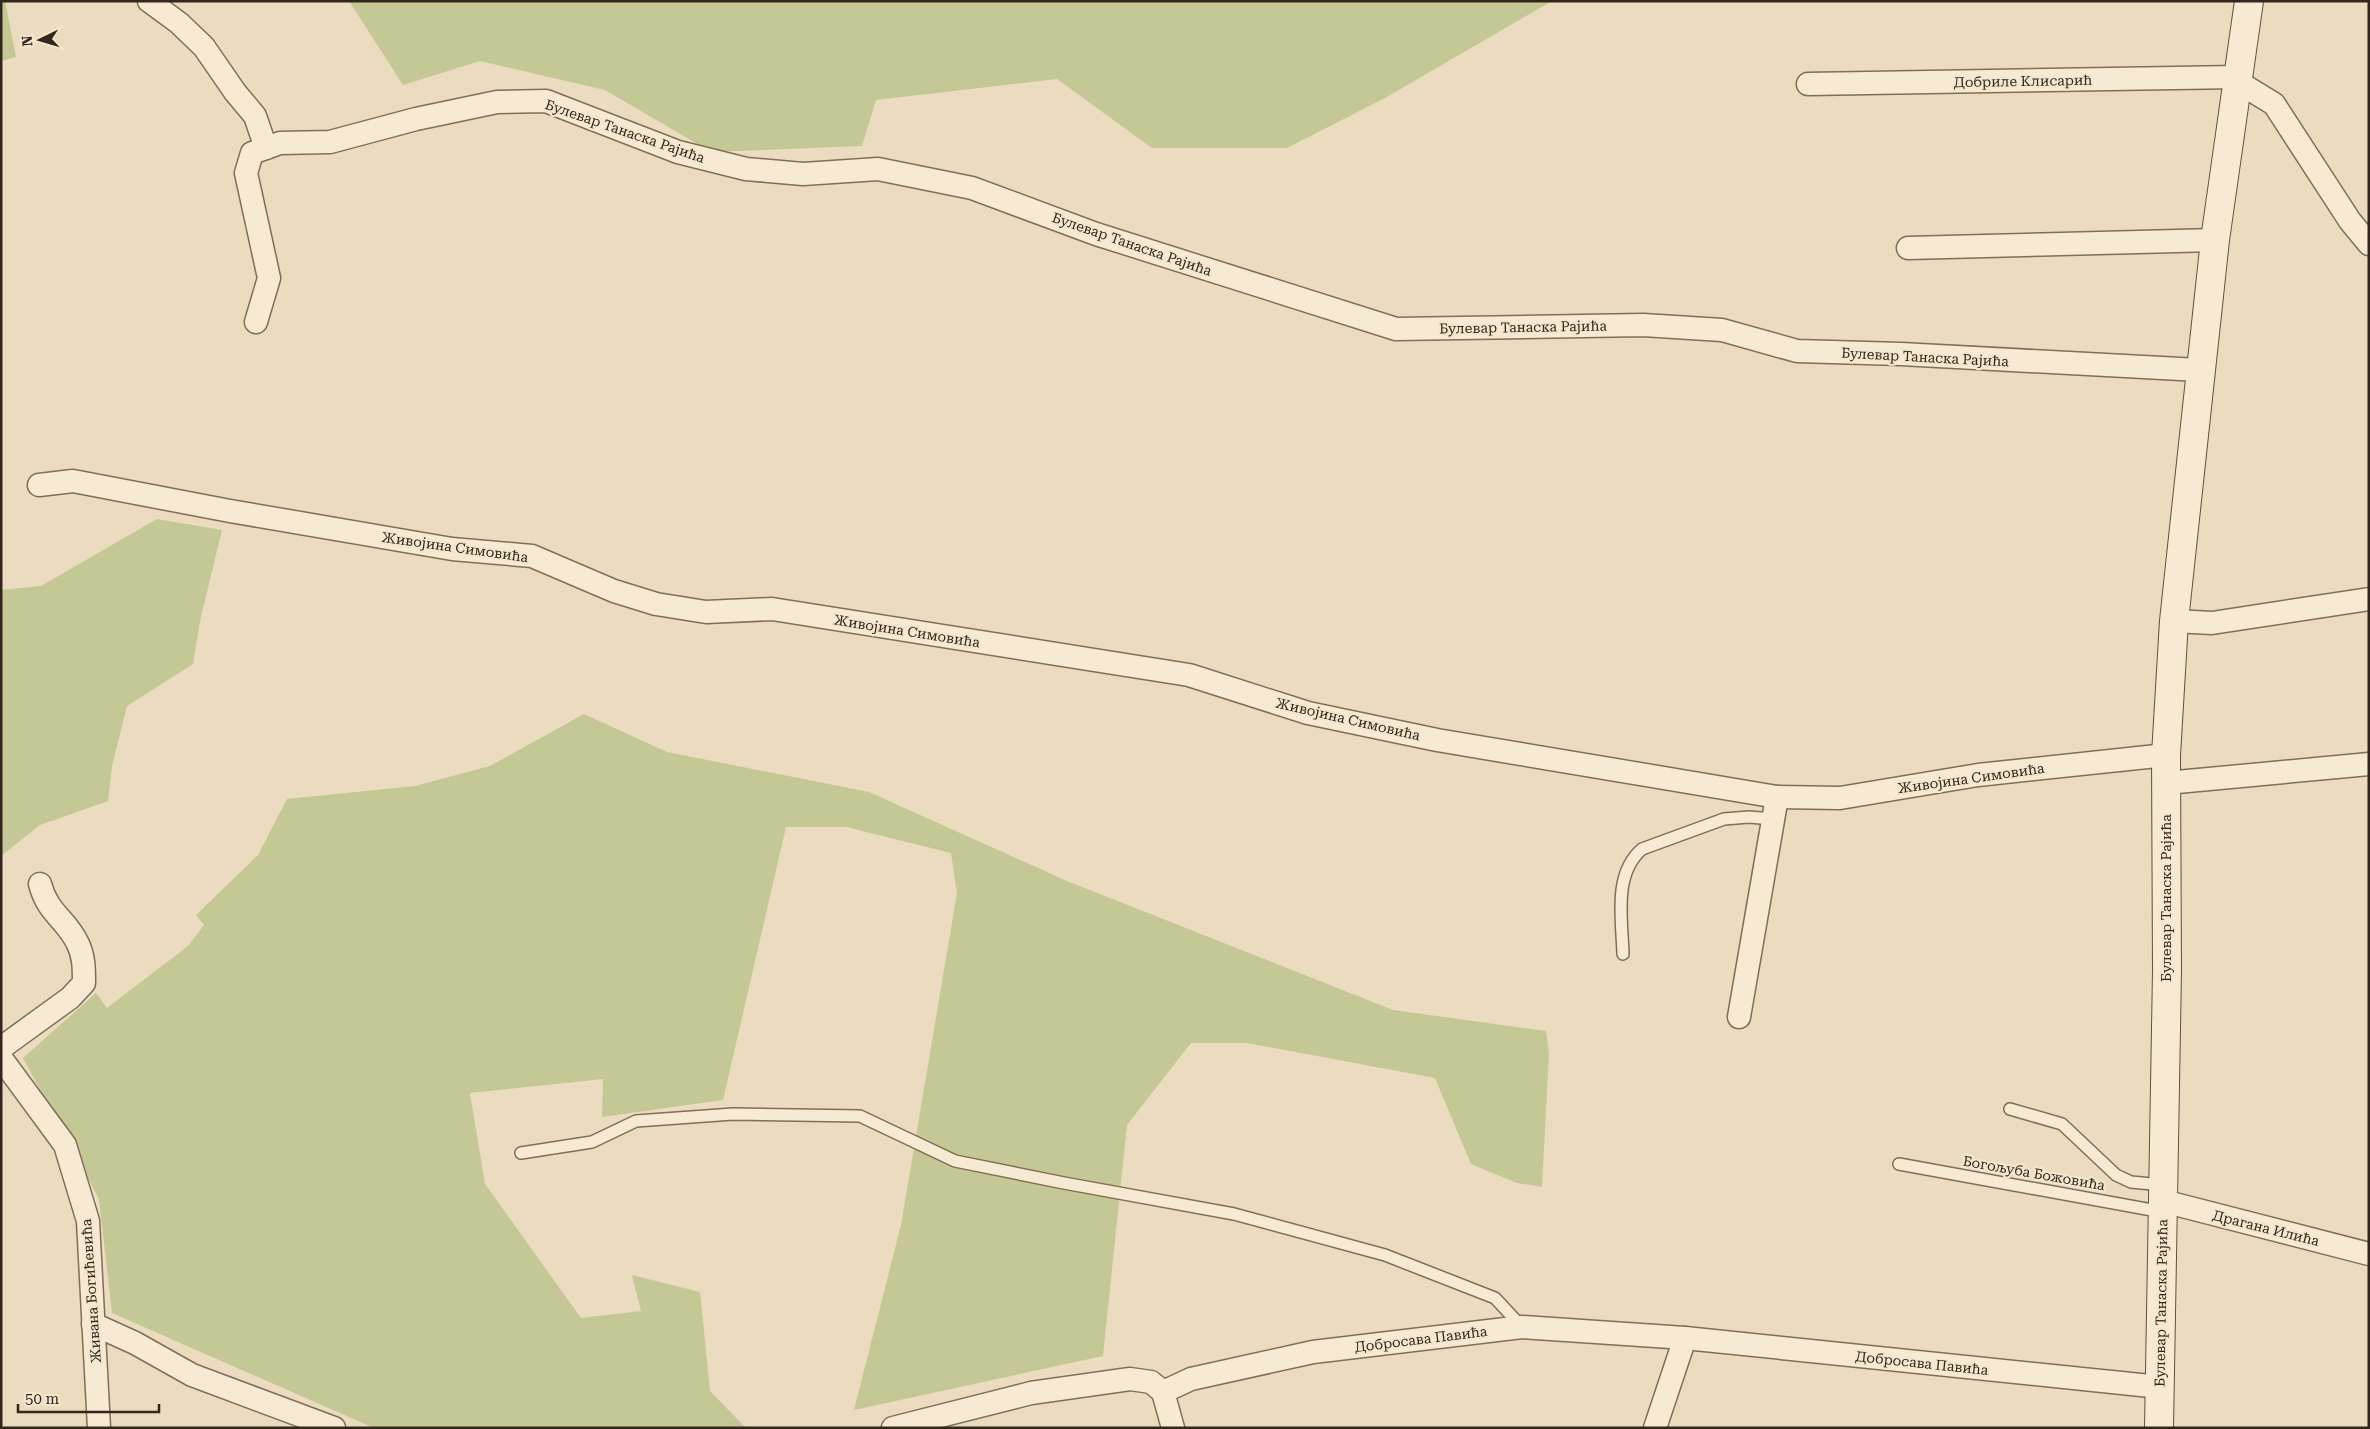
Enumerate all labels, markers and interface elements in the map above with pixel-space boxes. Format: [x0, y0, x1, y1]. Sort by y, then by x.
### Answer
north arrow [15, 15, 65, 65]
text: N [19, 35, 35, 47]
street label: Добриле Клисарић [1954, 72, 2092, 90]
street label: Булевар Танаска Рајића [543, 96, 707, 166]
street label: Булевар Танаска Рајића [1050, 209, 1214, 279]
street label: Булевар Танаска Рајића [1439, 318, 1607, 336]
street label: Булевар Танаска Рајића [1841, 345, 2010, 369]
street label: Живојина Симовића [381, 529, 530, 565]
street label: Живојина Симовића [833, 612, 982, 651]
street label: Живојина Симовића [1274, 695, 1422, 744]
street label: Живојина Симовића [1897, 760, 2046, 796]
street label: Булевар Танаска Рајића [2158, 814, 2174, 982]
street label: Богољуба Божовића [1962, 1153, 2107, 1193]
street label: Драгана Илића [2211, 1207, 2321, 1249]
street label: Живана Богићевића [78, 1218, 104, 1364]
street label: Булевар Танаска Рајића [2152, 1219, 2170, 1387]
street label: Добросава Павића [1354, 1323, 1489, 1355]
street label: Добросава Павића [1855, 1348, 1990, 1378]
scale bar [18, 1382, 159, 1414]
text: 50 m [25, 1390, 60, 1408]

